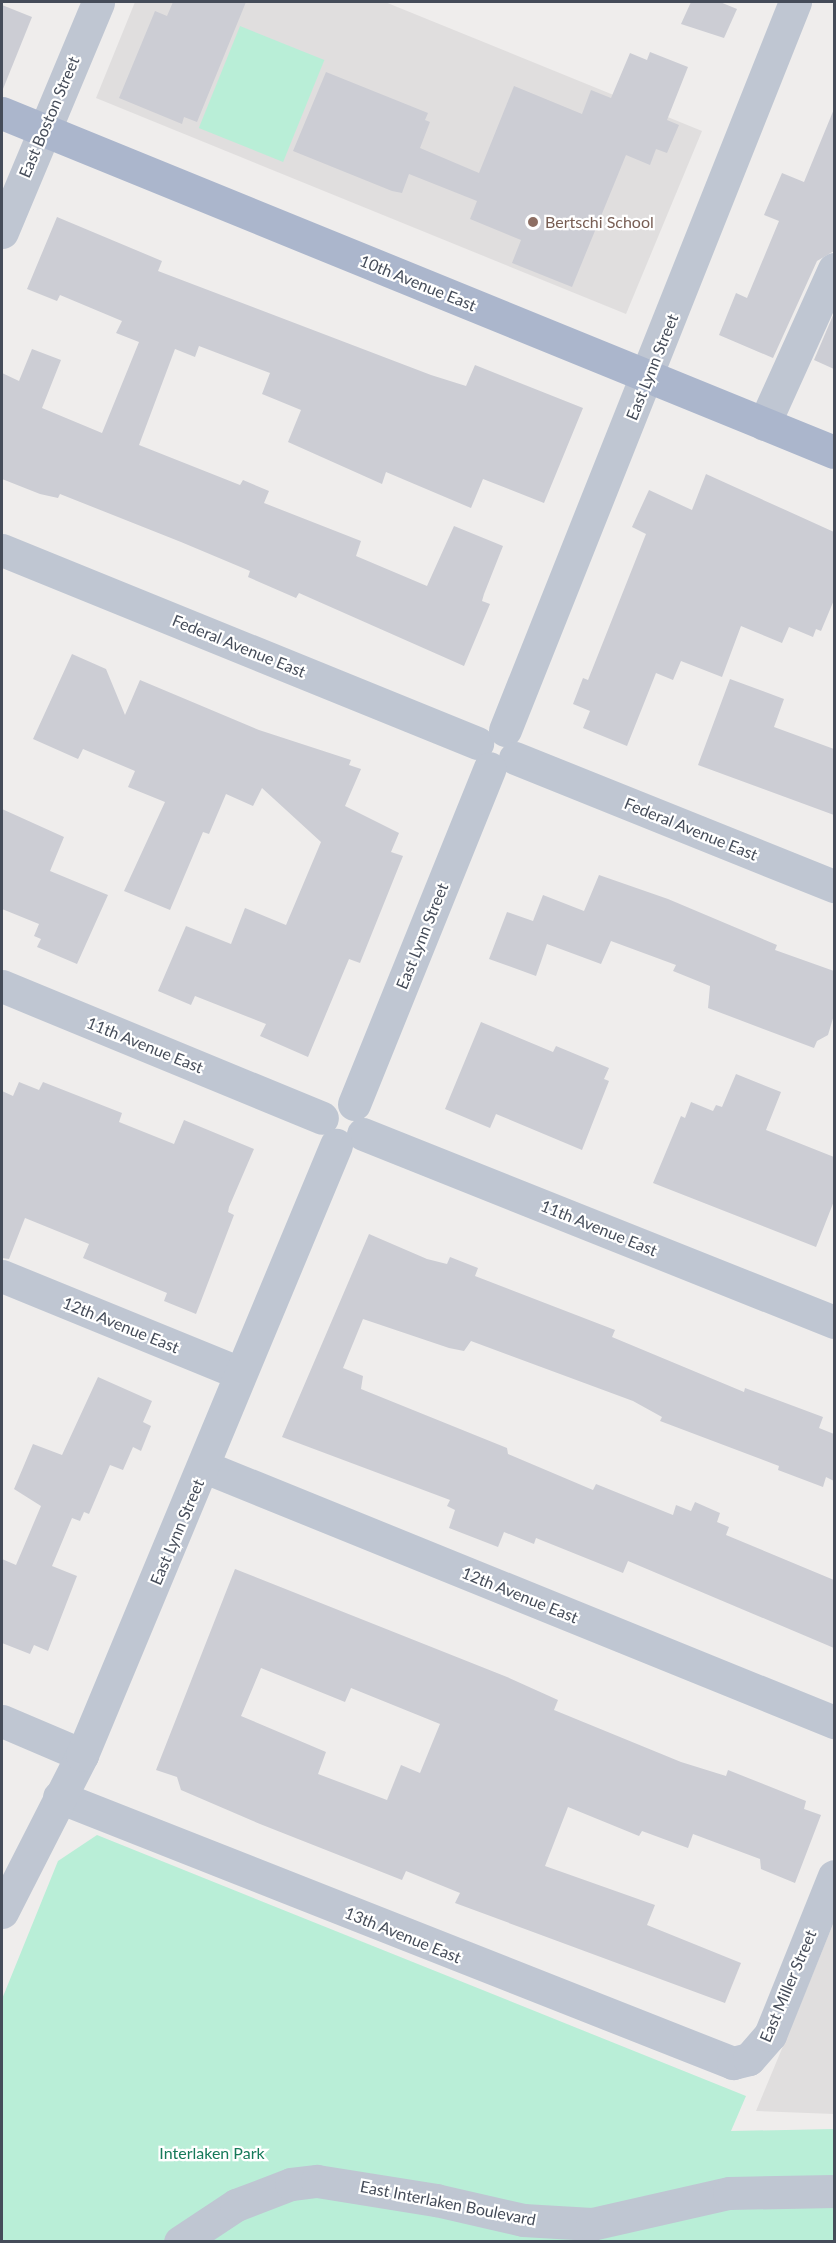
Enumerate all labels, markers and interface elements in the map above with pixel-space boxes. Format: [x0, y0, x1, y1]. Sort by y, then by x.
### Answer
street label: East Boston Street [15, 53, 83, 181]
place label: Bertschi School [545, 212, 654, 232]
marker: Bertschi School [526, 215, 540, 229]
street label: 10th Avenue East [357, 251, 479, 315]
street label: East Lynn Street [622, 311, 682, 423]
street label: Federal Avenue East [169, 610, 309, 682]
street label: Federal Avenue East [621, 793, 761, 865]
street label: East Lynn Street [392, 880, 452, 992]
street label: 11th Avenue East [84, 1013, 206, 1077]
street label: 11th Avenue East [538, 1196, 660, 1260]
street label: 12th Avenue East [60, 1293, 182, 1357]
street label: East Lynn Street [146, 1476, 208, 1588]
street label: 12th Avenue East [459, 1563, 581, 1627]
street label: 13th Avenue East [342, 1903, 464, 1967]
street label: East Miller Street [756, 1927, 820, 2045]
park label: Interlaken Park [159, 2143, 265, 2163]
street label: East Interlaken Boulevard [358, 2177, 538, 2229]

